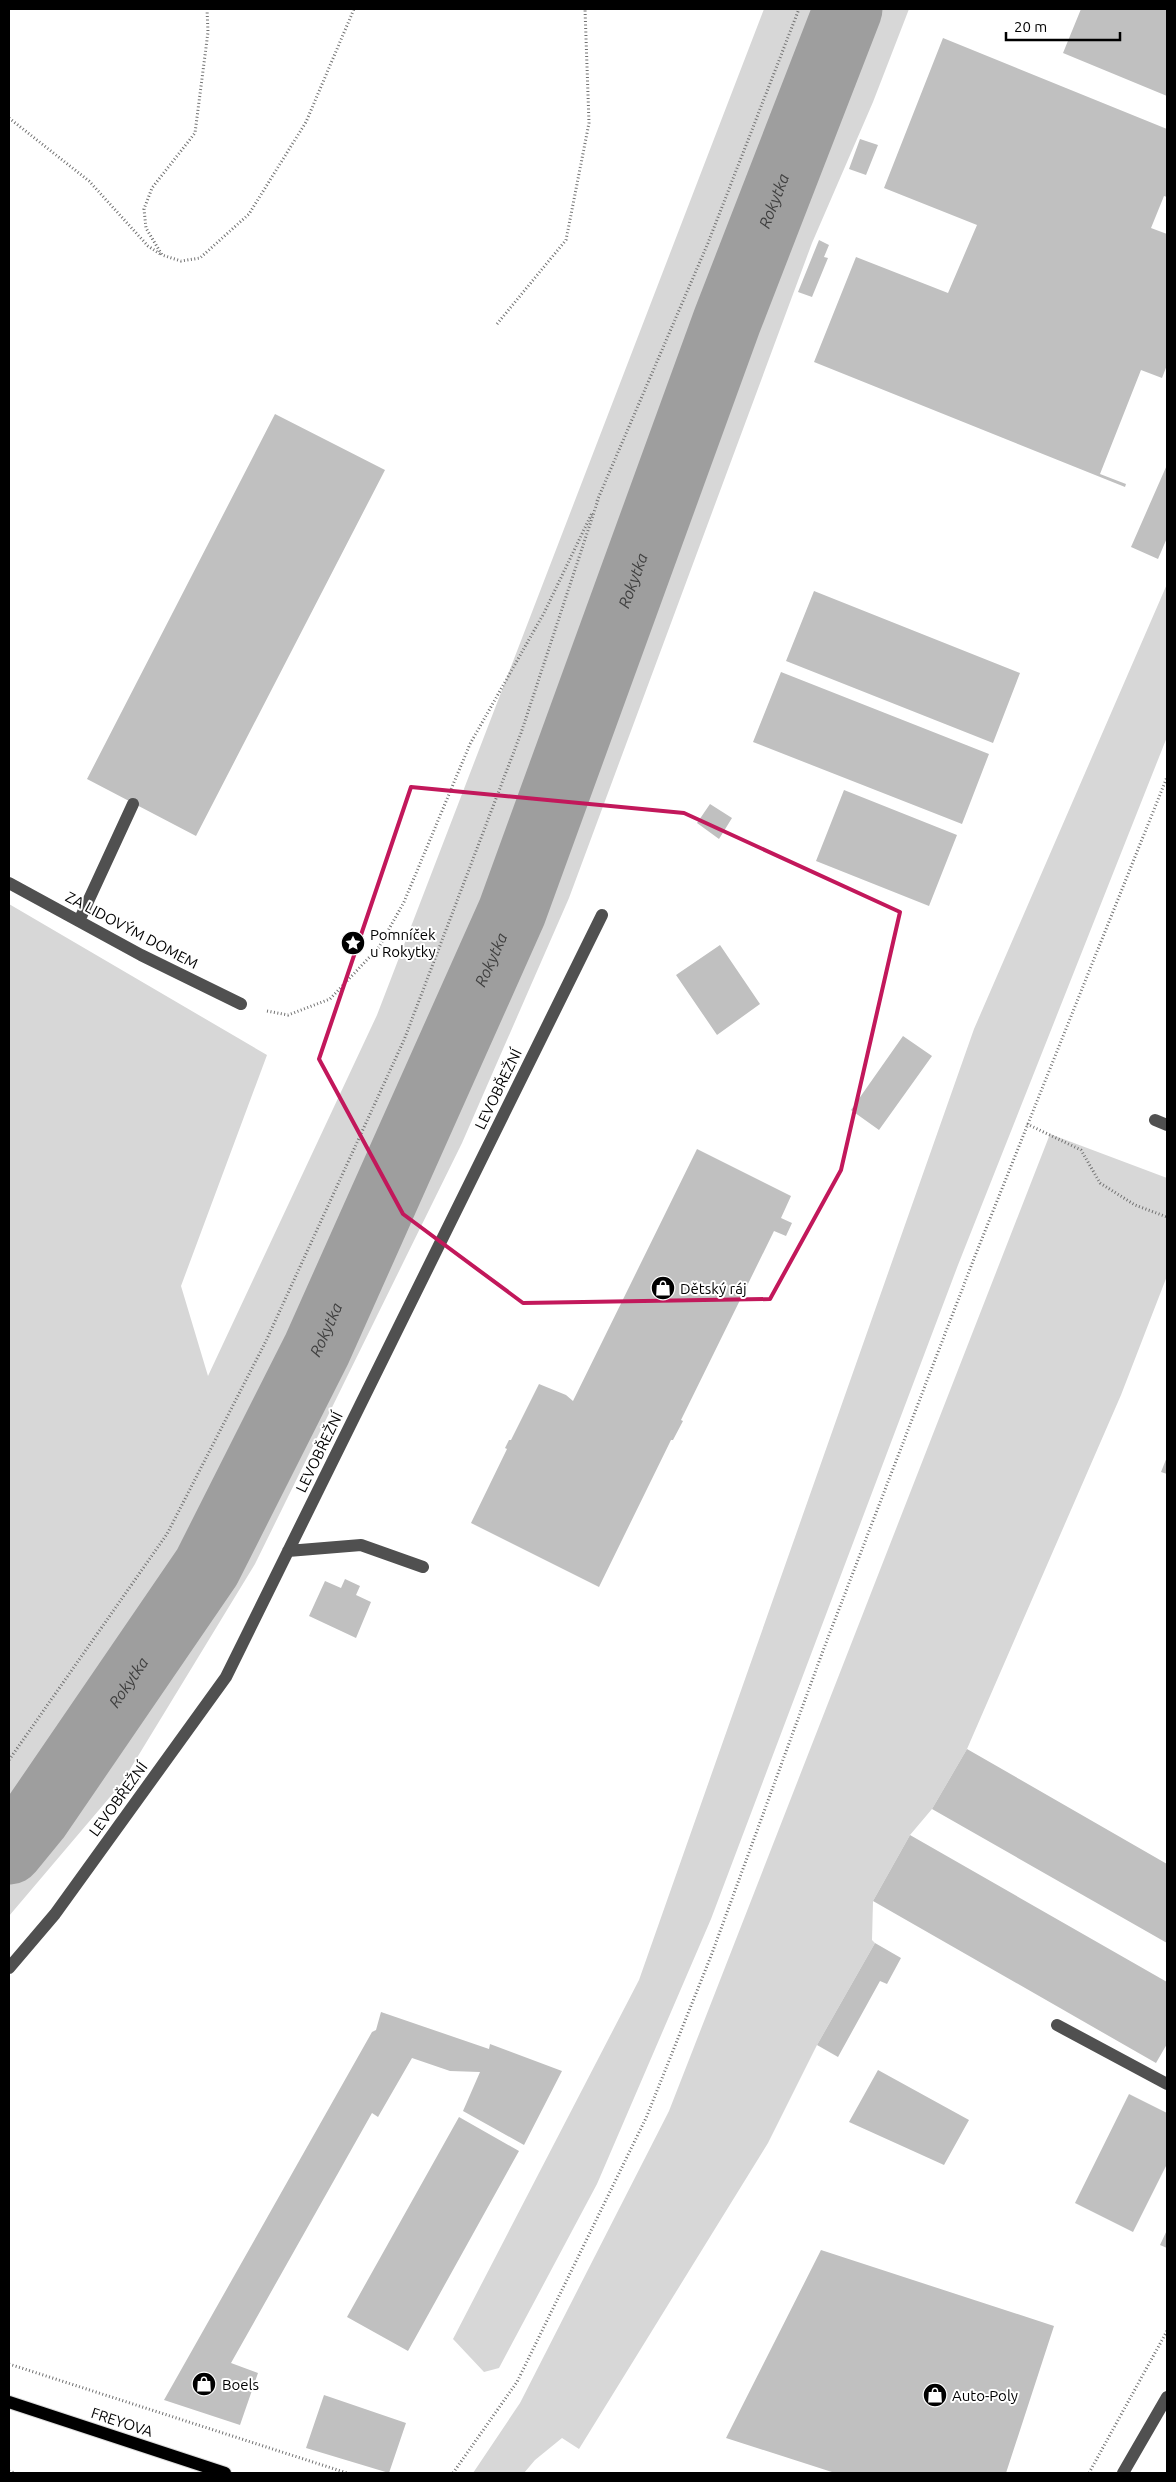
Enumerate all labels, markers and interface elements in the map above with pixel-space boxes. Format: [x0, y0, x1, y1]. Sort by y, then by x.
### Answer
scale bar [1006, 10, 1120, 42]
text: 20 m [1014, 18, 1047, 35]
water label: Rokytka [755, 171, 792, 231]
water label: Rokytka [614, 550, 651, 610]
street label: ZA LIDOVÝM DOMEM [63, 888, 201, 972]
place label: Pomníček u Rokytky [370, 926, 436, 960]
place icon: Pomníček u Rokytky [340, 930, 366, 956]
water label: Rokytka [471, 930, 511, 989]
street label: LEVOBŘEŽNÍ [471, 1046, 525, 1132]
shop icon: Dětský ráj [650, 1275, 676, 1301]
place label: Dětský ráj [680, 1280, 747, 1297]
water label: Rokytka [306, 1300, 346, 1359]
street label: LEVOBŘEŽNÍ [292, 1409, 346, 1495]
water label: Rokytka [105, 1653, 152, 1711]
street label: LEVOBŘEŽNÍ [85, 1759, 151, 1839]
shop icon: Boels [191, 2371, 217, 2397]
place label: Boels [222, 2376, 259, 2393]
shop icon: Auto-Poly [922, 2382, 948, 2408]
place label: Auto-Poly [952, 2387, 1018, 2404]
street label: FREYOVA [89, 2404, 155, 2440]

